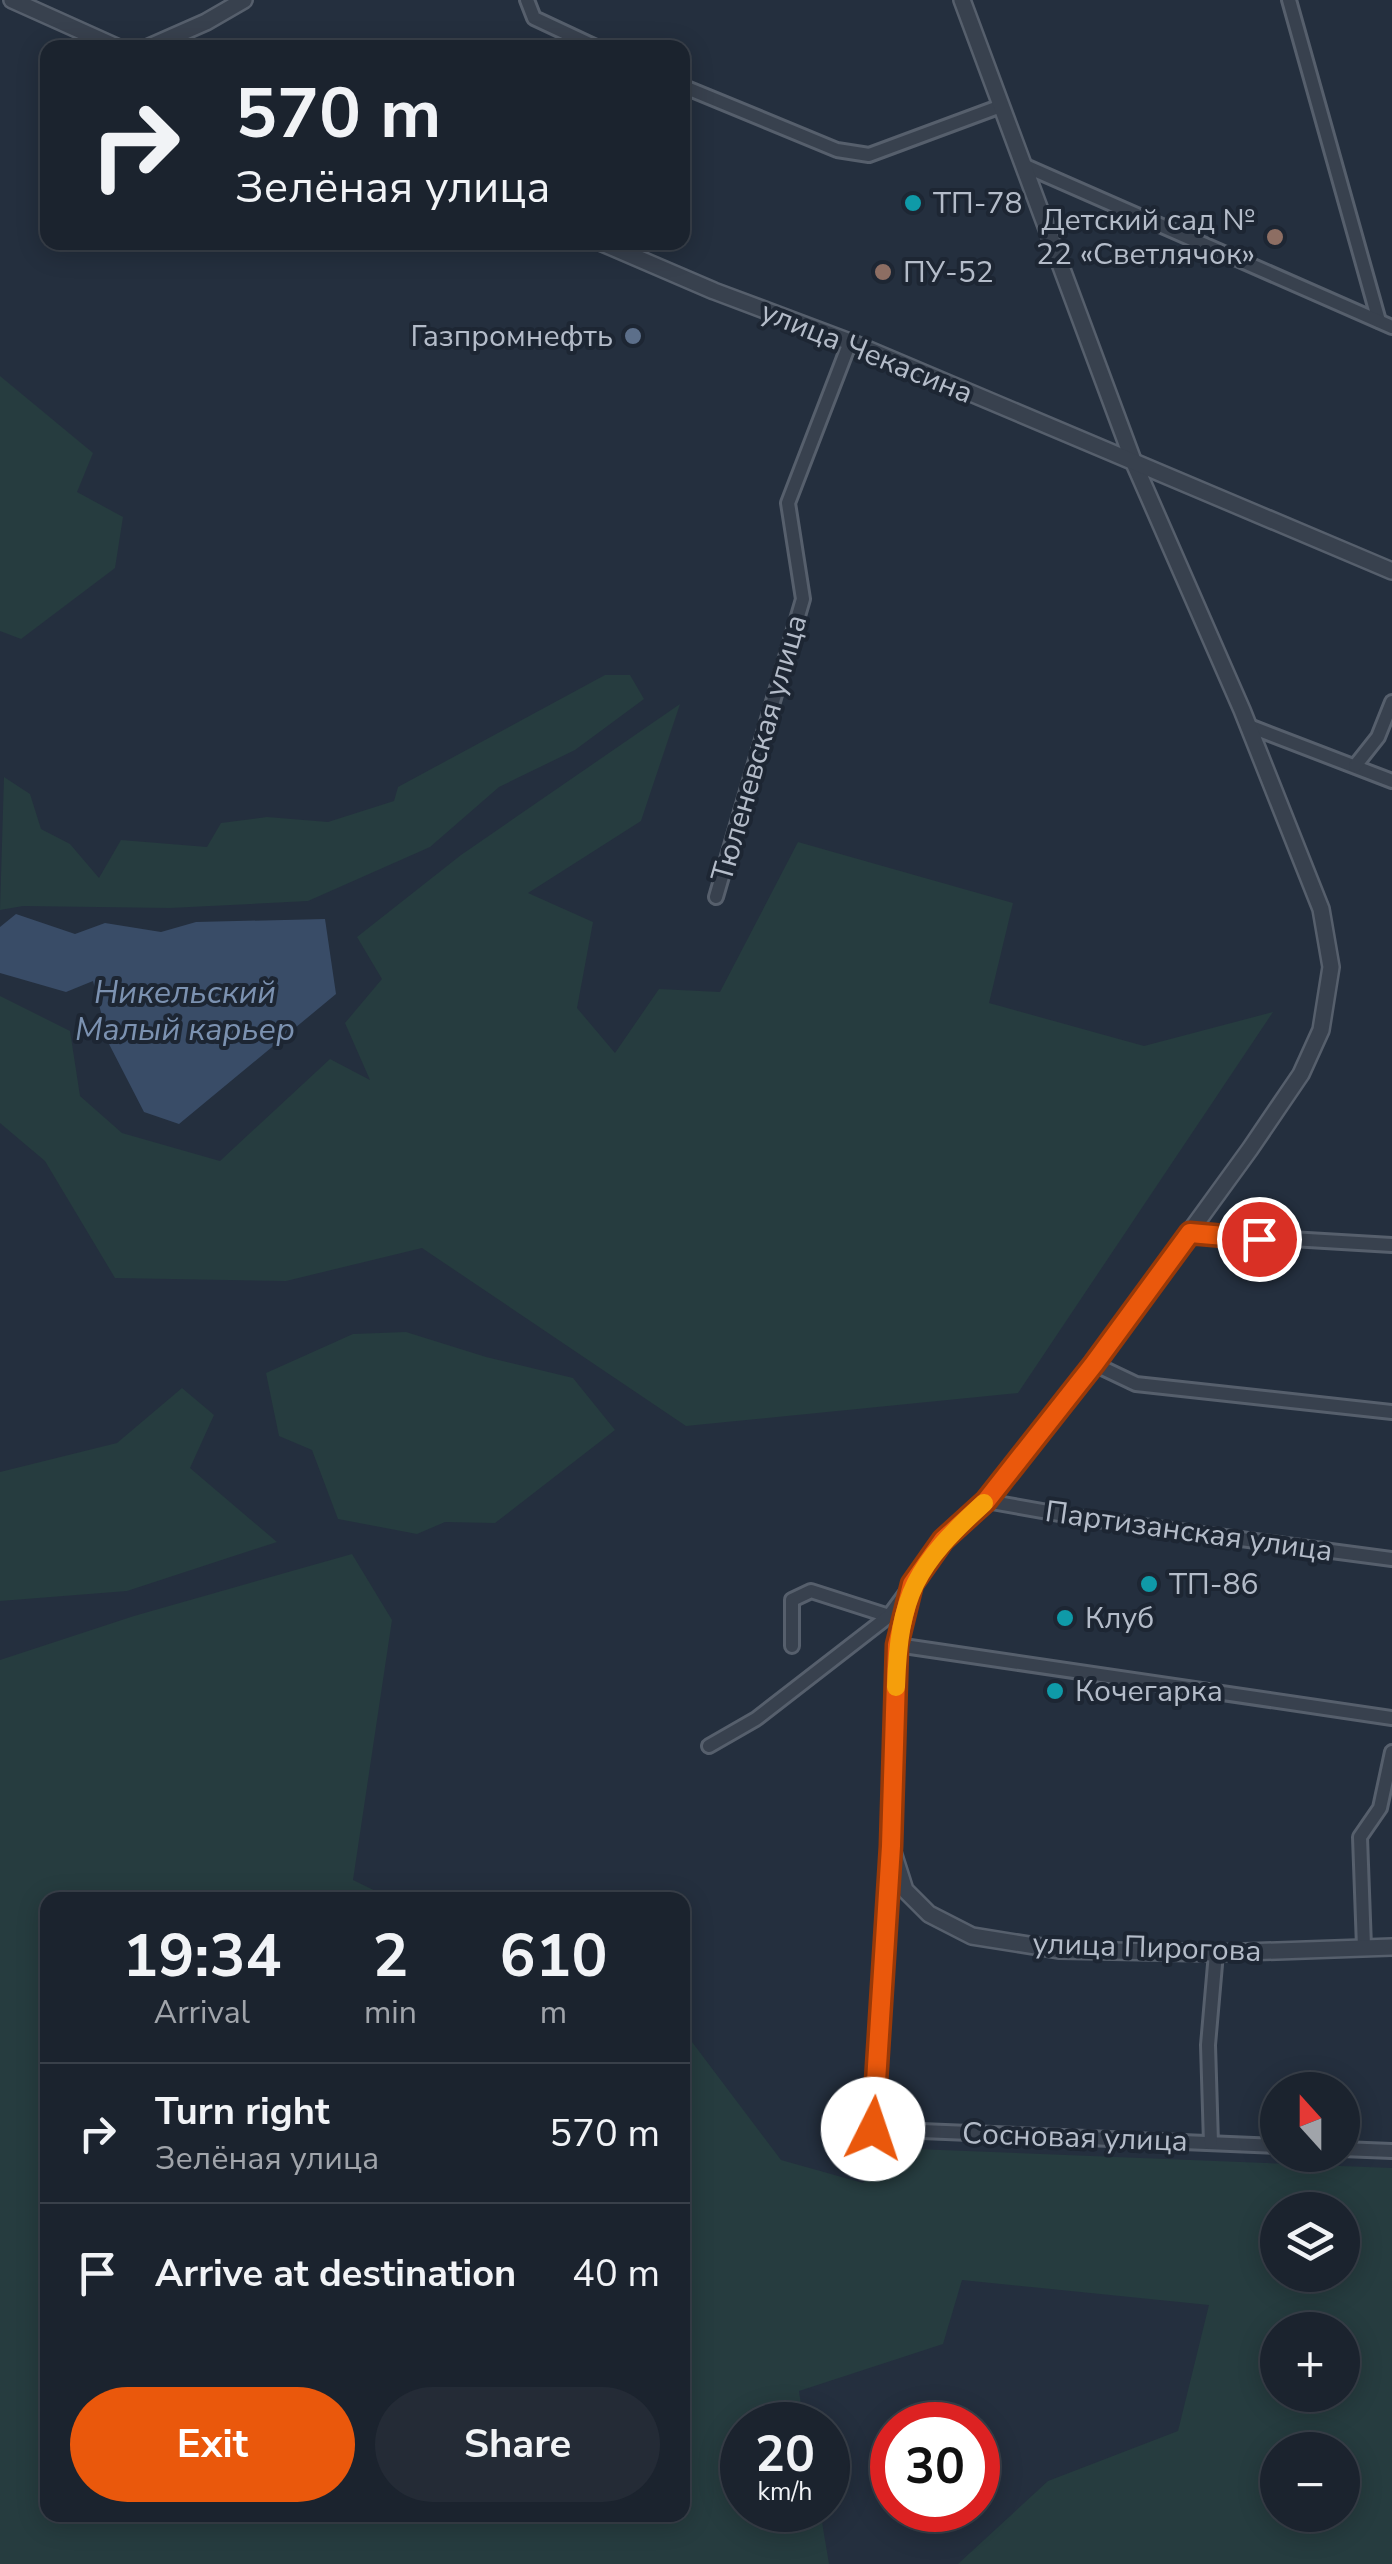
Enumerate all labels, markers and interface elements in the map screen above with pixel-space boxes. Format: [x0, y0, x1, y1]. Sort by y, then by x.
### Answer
text: 570 m [235, 66, 441, 162]
icon: right [70, 80, 200, 210]
text: Зелёная улица [235, 157, 550, 218]
place label: ТП-78 [933, 183, 1022, 224]
marker: ТП-78 [902, 192, 924, 214]
place label: Детский сад № 22 «Светлячок» [1036, 200, 1255, 275]
marker: Детский сад № 22 «Светлячок» [1264, 226, 1286, 248]
place label: ПУ-52 [903, 252, 994, 293]
marker: ПУ-52 [872, 261, 894, 283]
street label: улица Чекасина [755, 291, 979, 414]
place label: Газпромнефть [411, 316, 613, 357]
marker: Газпромнефть [622, 325, 644, 347]
street label: Тюленевская улица [702, 610, 817, 886]
water label: Никельский Малый карьер [75, 971, 295, 1051]
pin [1217, 1197, 1302, 1282]
icon: arrive [1232, 1212, 1287, 1267]
street label: Партизанская улица [1043, 1491, 1335, 1572]
place label: ТП-86 [1169, 1564, 1258, 1605]
marker: ТП-86 [1138, 1573, 1160, 1595]
place label: Клуб [1085, 1598, 1154, 1639]
marker: Клуб [1054, 1607, 1076, 1629]
place label: Кочегарка [1075, 1671, 1223, 1712]
marker: Кочегарка [1044, 1680, 1066, 1702]
text: 19:34 [123, 1915, 281, 1997]
text: 2 [372, 1915, 408, 1997]
text: 610 [499, 1915, 607, 1997]
street label: улица Пирогова [1032, 1923, 1262, 1972]
text: Arrival [154, 1991, 250, 2034]
text: min [364, 1991, 417, 2034]
text: m [540, 1991, 567, 2034]
north arrow [1260, 2072, 1360, 2172]
map controls [1260, 2072, 1360, 2532]
position arrow [821, 2077, 925, 2181]
text: Turn right [155, 2086, 330, 2137]
icon: right [70, 2106, 125, 2161]
text: 570 m [549, 2108, 660, 2159]
street label: Сосновая улица [961, 2113, 1189, 2162]
text: Зелёная улица [155, 2137, 379, 2180]
button: layers [1260, 2192, 1360, 2292]
icon: arrive [70, 2246, 125, 2301]
text: Arrive at destination [155, 2248, 516, 2299]
text: 40 m [572, 2248, 660, 2299]
button: + [1260, 2312, 1360, 2412]
button: Exit [70, 2387, 355, 2502]
button: Share [375, 2387, 660, 2502]
speed limit sign: 30 [870, 2402, 1000, 2532]
text: 20 [755, 2420, 815, 2489]
button: − [1260, 2432, 1360, 2532]
text: km/h [757, 2475, 813, 2509]

